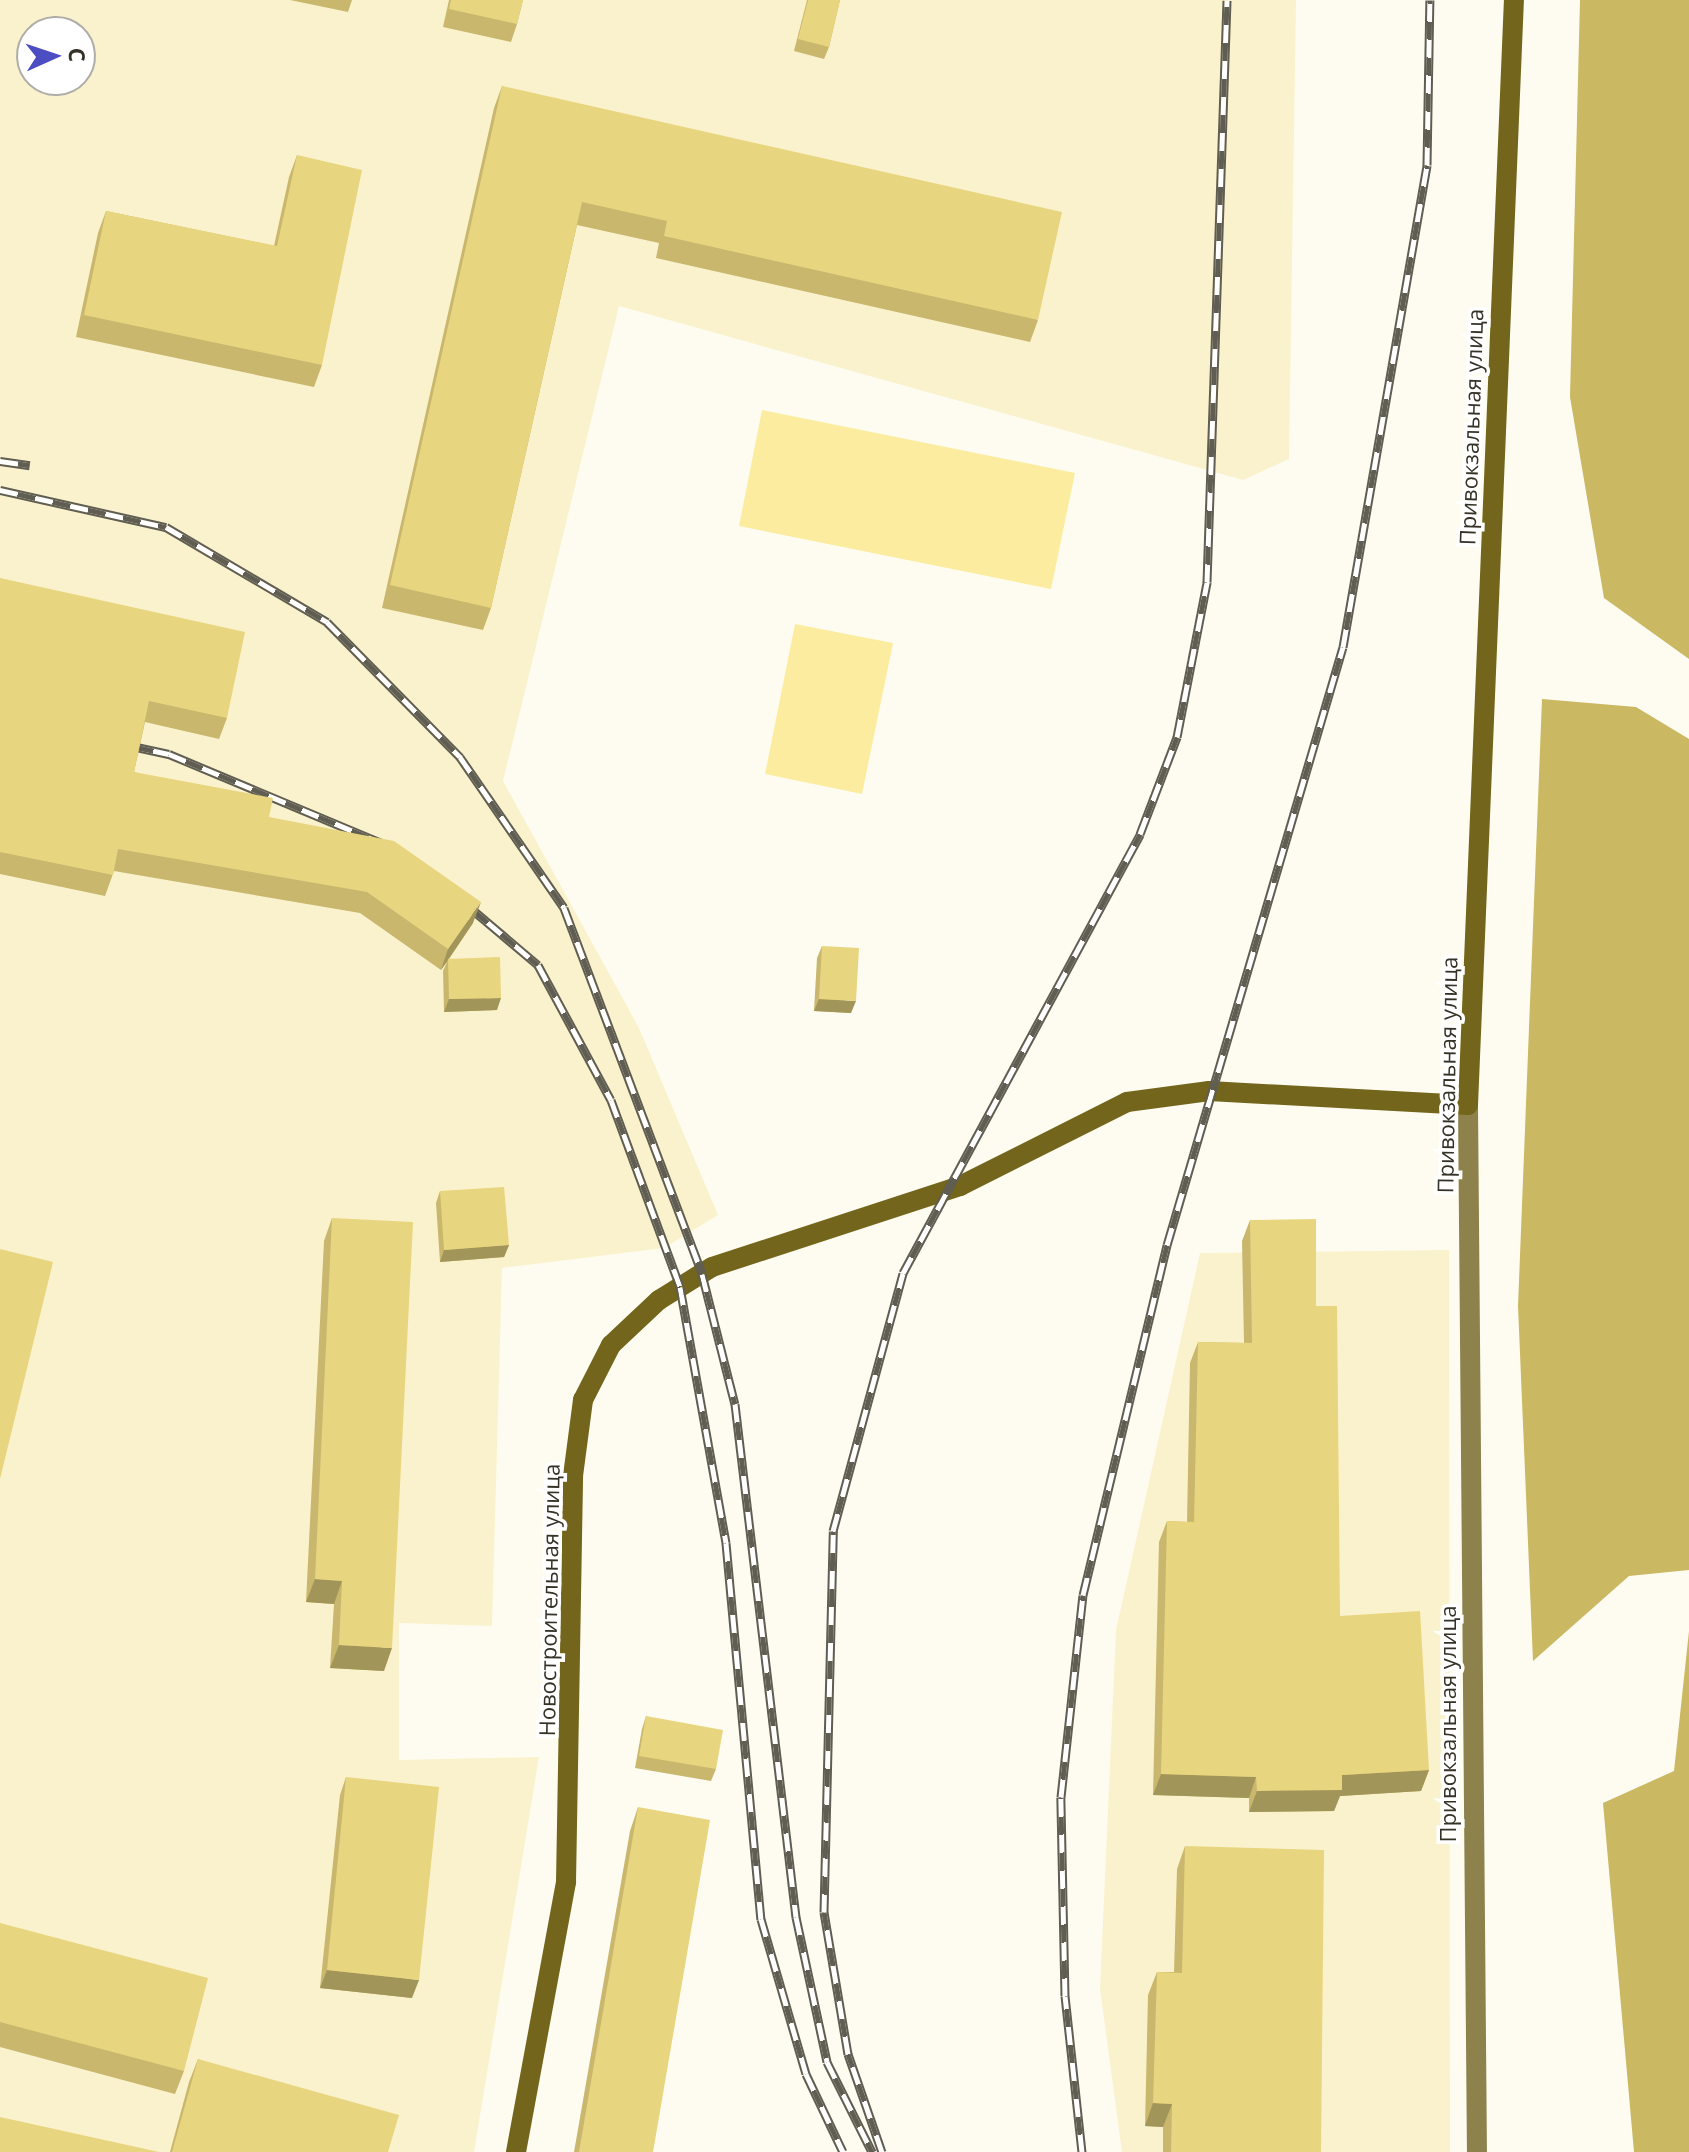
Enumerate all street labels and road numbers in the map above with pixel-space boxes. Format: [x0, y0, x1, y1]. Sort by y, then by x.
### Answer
street label: Привокзальная улица [1454, 308, 1488, 546]
street label: Привокзальная улица [1432, 956, 1462, 1194]
street label: Новостроительная улица [533, 1463, 565, 1737]
street label: Привокзальная улица [1435, 1606, 1461, 1842]

